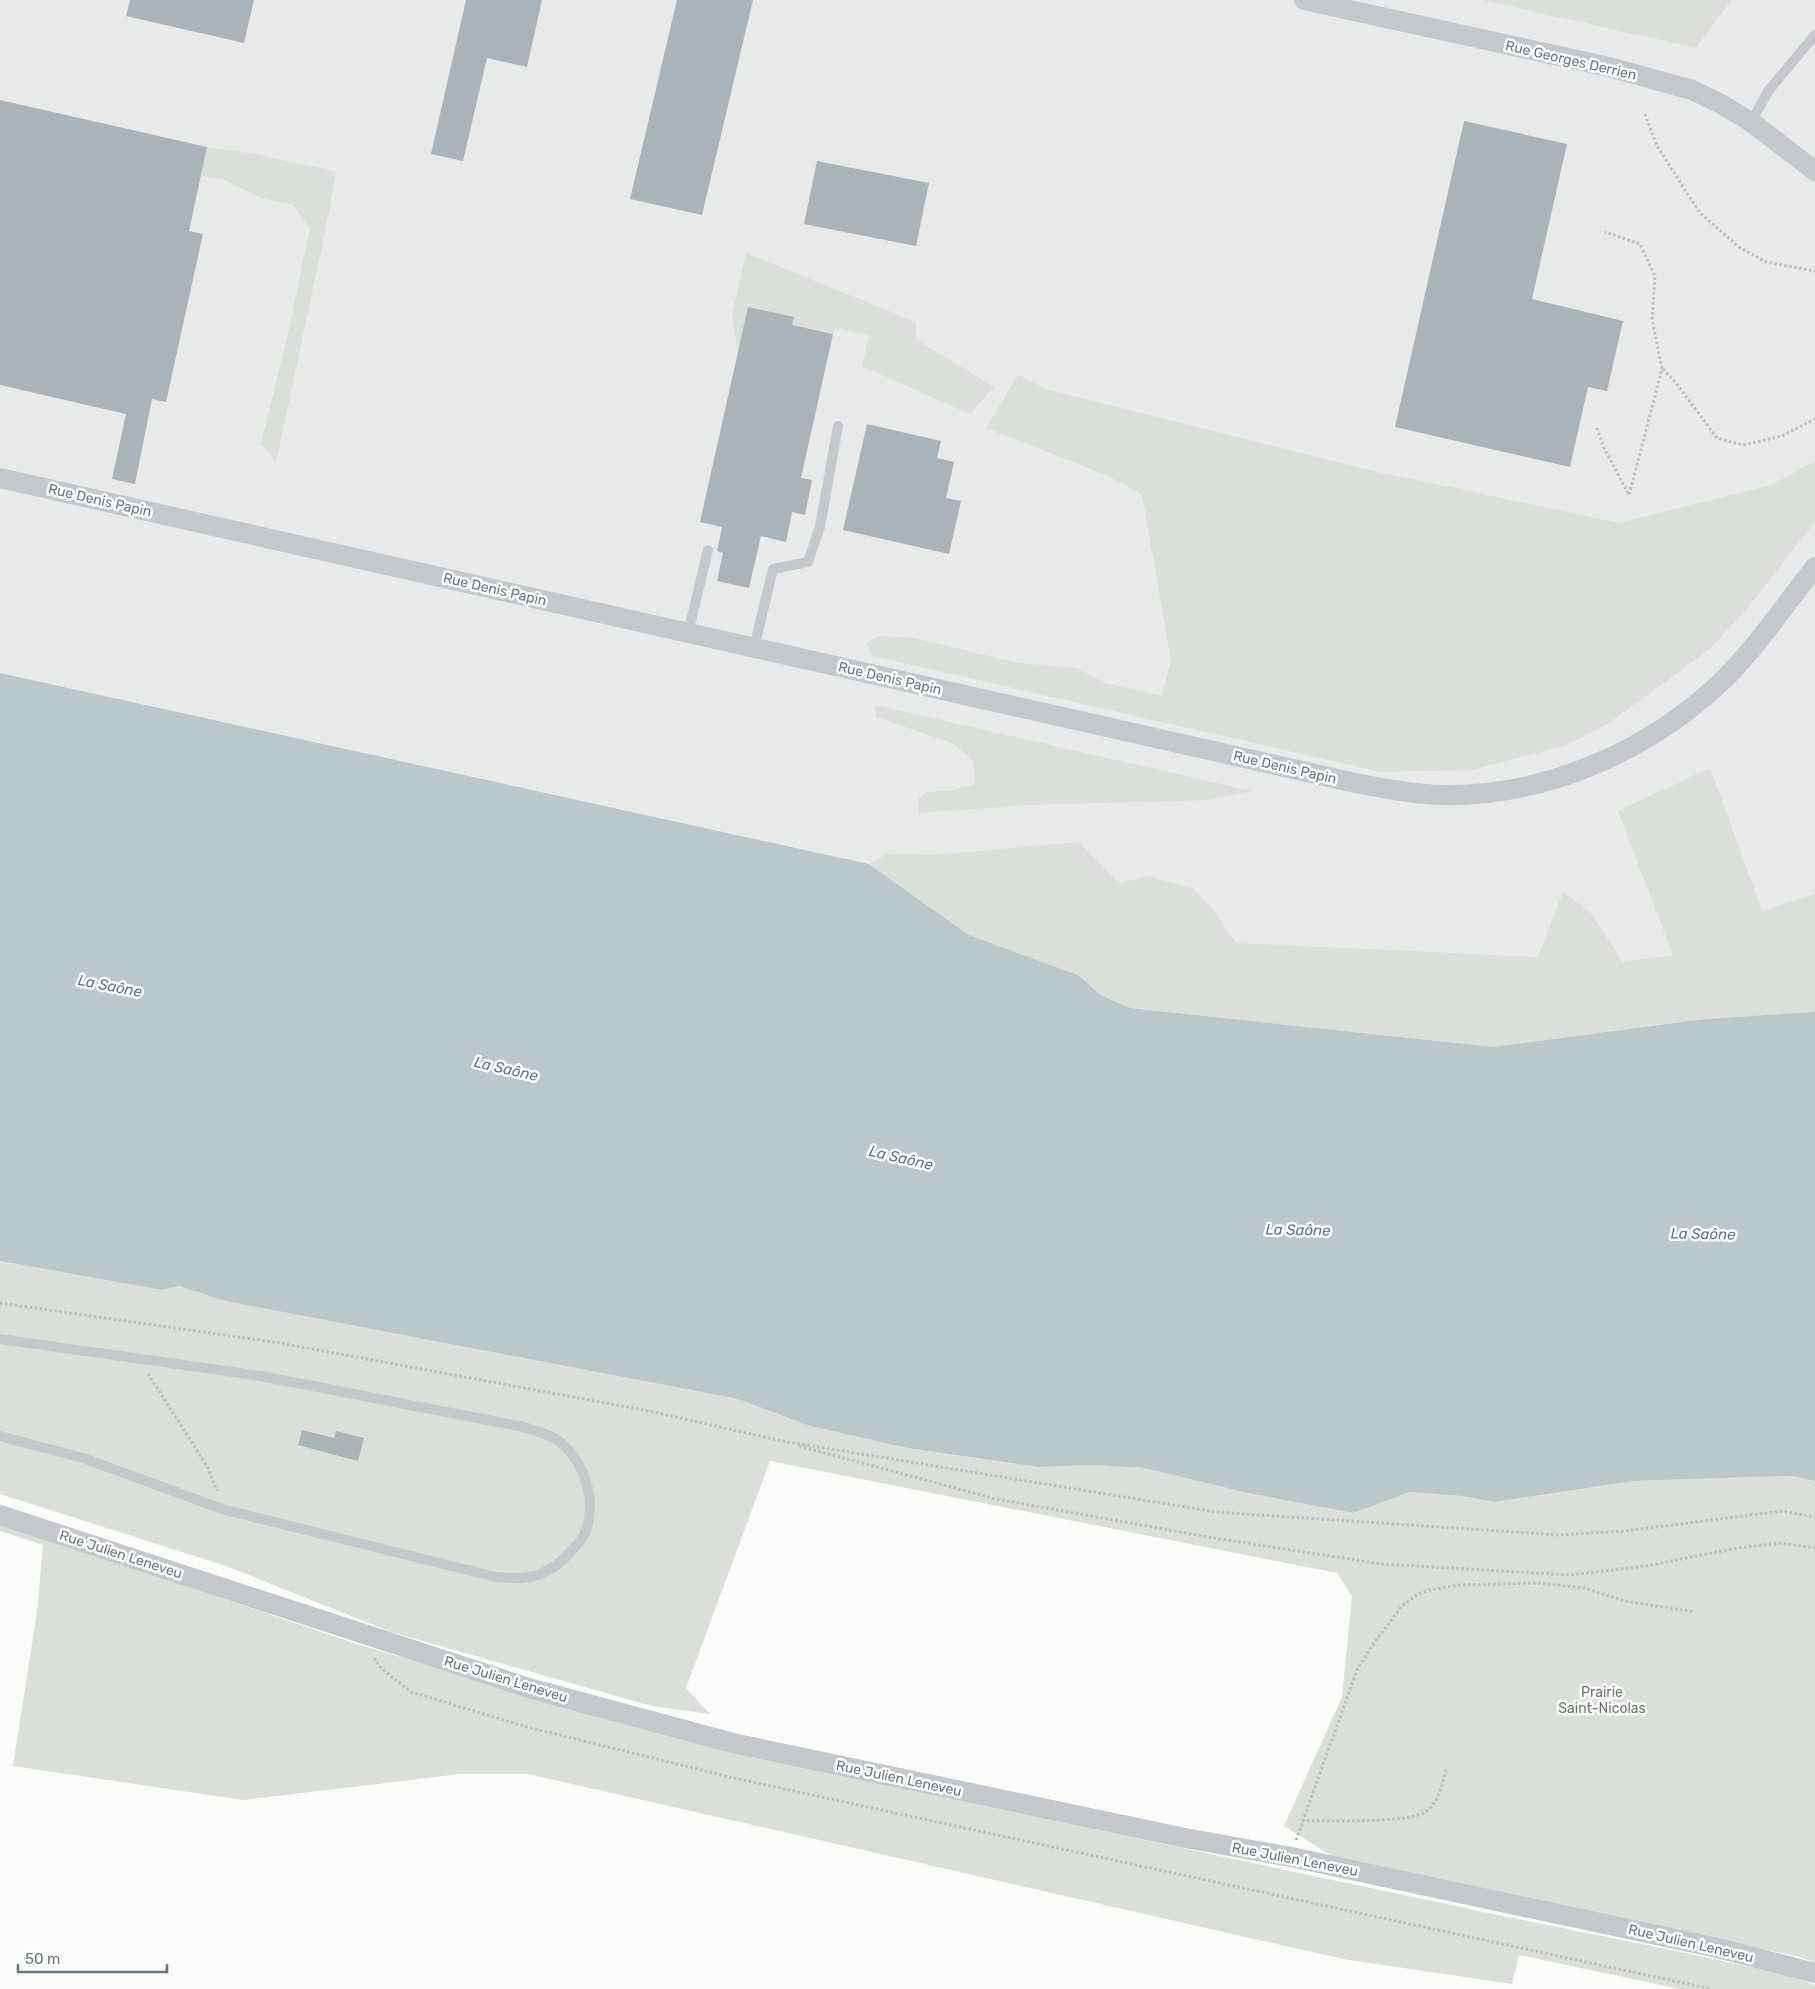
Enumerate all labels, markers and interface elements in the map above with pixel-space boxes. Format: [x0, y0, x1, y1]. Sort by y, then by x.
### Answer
street label: Rue Georges Derrien [1504, 37, 1638, 84]
street label: Rue Denis Papin [47, 480, 153, 521]
street label: Rue Denis Papin [442, 569, 548, 610]
street label: Rue Denis Papin [837, 658, 943, 699]
street label: Rue Denis Papin [1232, 747, 1338, 788]
water label: La Saône [76, 971, 144, 1001]
water label: La Saône [472, 1053, 540, 1085]
water label: La Saône [867, 1142, 935, 1174]
water label: La Saône [1265, 1220, 1331, 1240]
water label: La Saône [1670, 1224, 1736, 1244]
street label: Rue Julien Leneveu [57, 1527, 184, 1582]
street label: Rue Julien Leneveu [442, 1653, 570, 1706]
park label: Prairie Saint-Nicolas [1558, 1684, 1646, 1717]
street label: Rue Julien Leneveu [834, 1757, 963, 1800]
street label: Rue Julien Leneveu [1230, 1839, 1359, 1880]
street label: Rue Julien Leneveu [1627, 1921, 1755, 1966]
scale bar [18, 1942, 166, 1974]
text: 50 m [25, 1950, 60, 1968]

